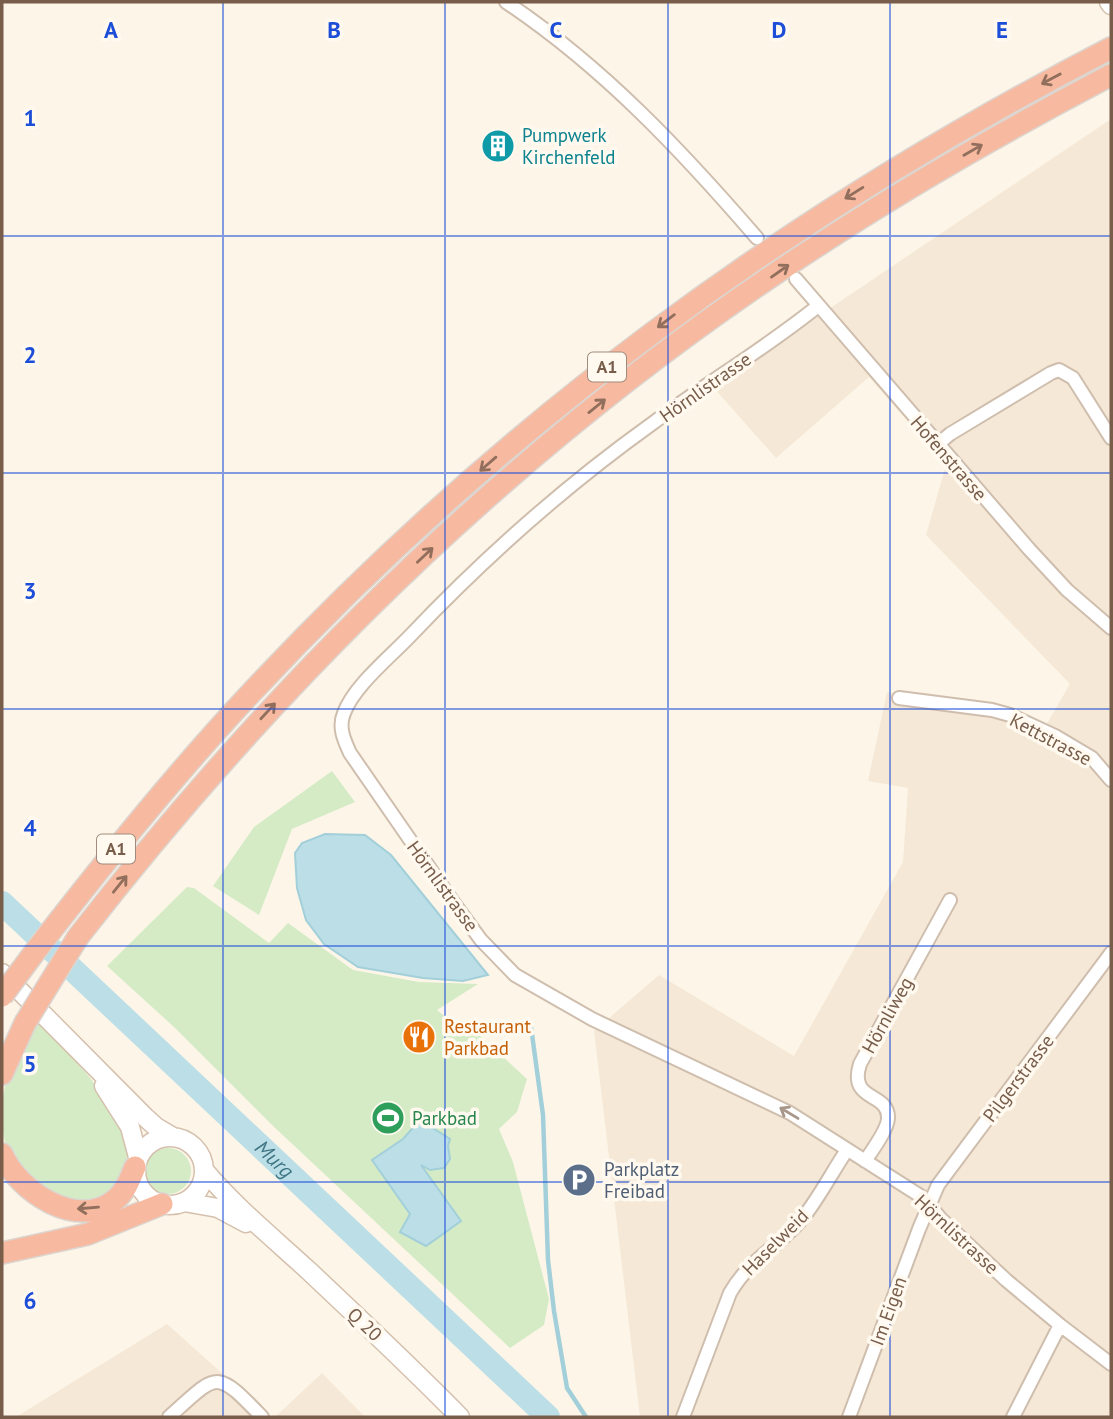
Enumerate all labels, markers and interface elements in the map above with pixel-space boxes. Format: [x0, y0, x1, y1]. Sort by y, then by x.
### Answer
text: A [104, 15, 118, 44]
text: B [327, 15, 341, 44]
text: C [550, 15, 563, 44]
text: D [772, 15, 786, 44]
text: E [996, 15, 1008, 44]
one-way arrow [1041, 73, 1061, 87]
text: 1 [23, 103, 37, 132]
place label: Pumpwerk Kirchenfeld [522, 123, 615, 169]
building icon: Pumpwerk Kirchenfeld [479, 127, 517, 165]
one-way arrow [962, 143, 982, 157]
one-way arrow [845, 186, 864, 201]
one-way arrow [770, 264, 789, 278]
one-way arrow [657, 314, 676, 329]
text: 2 [23, 340, 37, 369]
street label: Hörnlistrasse [655, 347, 755, 427]
road number: A1 [588, 352, 626, 382]
one-way arrow [587, 398, 605, 414]
street label: Hofenstrasse [906, 411, 992, 505]
one-way arrow [480, 456, 498, 472]
one-way arrow [416, 546, 433, 563]
text: 3 [23, 576, 37, 605]
one-way arrow [260, 703, 277, 720]
street label: Kettstrasse [1006, 707, 1096, 771]
text: 4 [23, 813, 37, 842]
road number: A1 [97, 834, 135, 864]
street label: Hörnlistrasse [402, 836, 484, 936]
one-way arrow [112, 875, 128, 893]
street label: Hörnliweg [856, 973, 918, 1057]
place label: Restaurant Parkbad [444, 1014, 531, 1060]
restaurant icon: Restaurant Parkbad [400, 1018, 438, 1056]
street label: Pilgerstrasse [977, 1029, 1059, 1127]
text: 5 [23, 1049, 37, 1078]
sports icon: Parkbad [369, 1099, 407, 1137]
place label: Parkbad [412, 1106, 477, 1130]
one-way arrow [779, 1106, 800, 1119]
water label: Murg [249, 1134, 300, 1184]
place label: Parkplatz Freibad [604, 1157, 679, 1203]
parking icon: Parkplatz Freibad [560, 1161, 598, 1199]
street label: Hörnlistrasse [910, 1189, 1004, 1279]
one-way arrow [77, 1202, 100, 1215]
street label: Haselweid [737, 1204, 813, 1280]
street label: Im Eigen [864, 1273, 912, 1349]
text: 6 [23, 1286, 37, 1315]
street label: Q 20 [343, 1302, 387, 1346]

